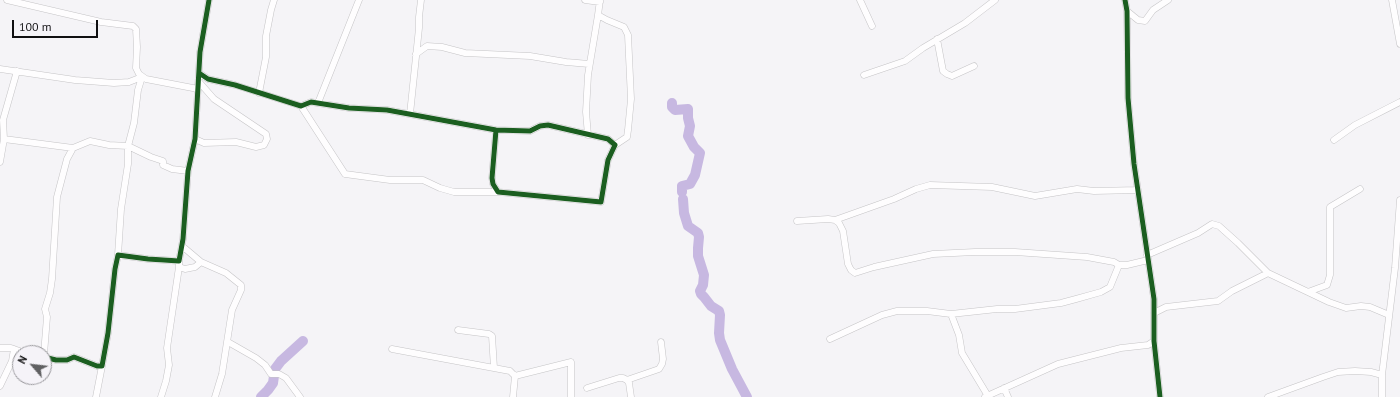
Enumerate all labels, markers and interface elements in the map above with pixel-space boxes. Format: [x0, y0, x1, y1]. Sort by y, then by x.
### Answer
scale bar [14, 12, 100, 38]
text: 100 m [19, 19, 52, 34]
north arrow [12, 345, 52, 385]
text: N [14, 353, 30, 366]

